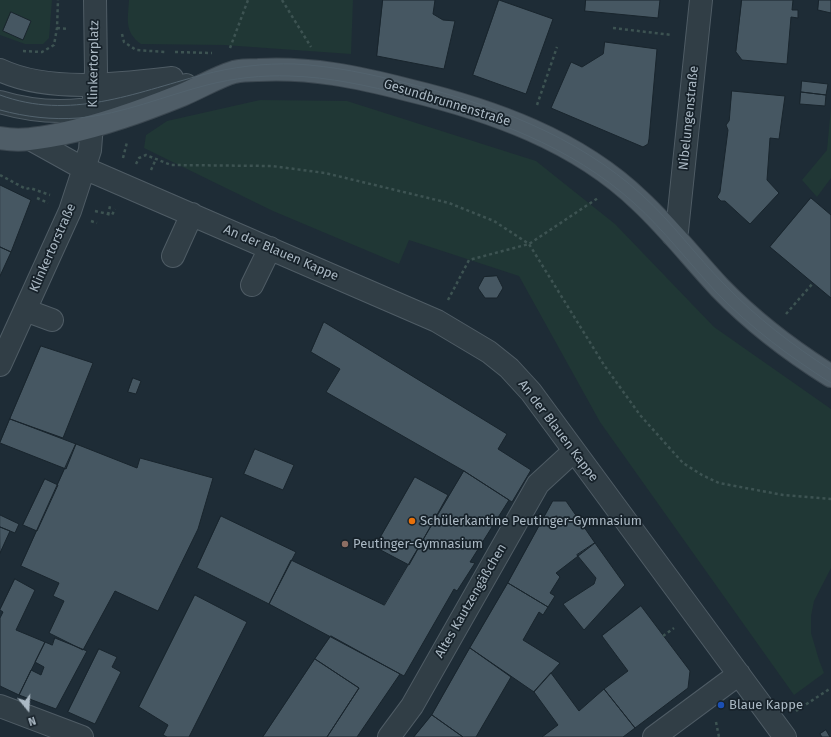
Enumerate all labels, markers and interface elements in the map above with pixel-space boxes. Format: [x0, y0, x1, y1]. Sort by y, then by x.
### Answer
street label: Klinkertorplatz [85, 20, 103, 108]
street label: Nibelungenstraße [676, 65, 702, 171]
street label: Gesundbrunnenstraße [382, 76, 512, 130]
street label: Klinkertorstraße [26, 201, 80, 295]
street label: An der Blauen Kappe [221, 222, 341, 284]
street label: An der Blauen Kappe [515, 377, 601, 485]
place label: Schülerkantine Peutinger-Gymnasium [420, 513, 642, 529]
marker: Schülerkantine Peutinger-Gymnasium [407, 516, 417, 526]
place label: Peutinger-Gymnasium [353, 536, 483, 552]
marker: Peutinger-Gymnasium [340, 539, 350, 549]
street label: Altes Kautzengäßchen [432, 541, 510, 661]
north arrow [8, 689, 48, 729]
place label: Blaue Kappe [729, 697, 803, 713]
marker: Blaue Kappe [716, 700, 726, 710]
text: N [26, 714, 37, 728]

